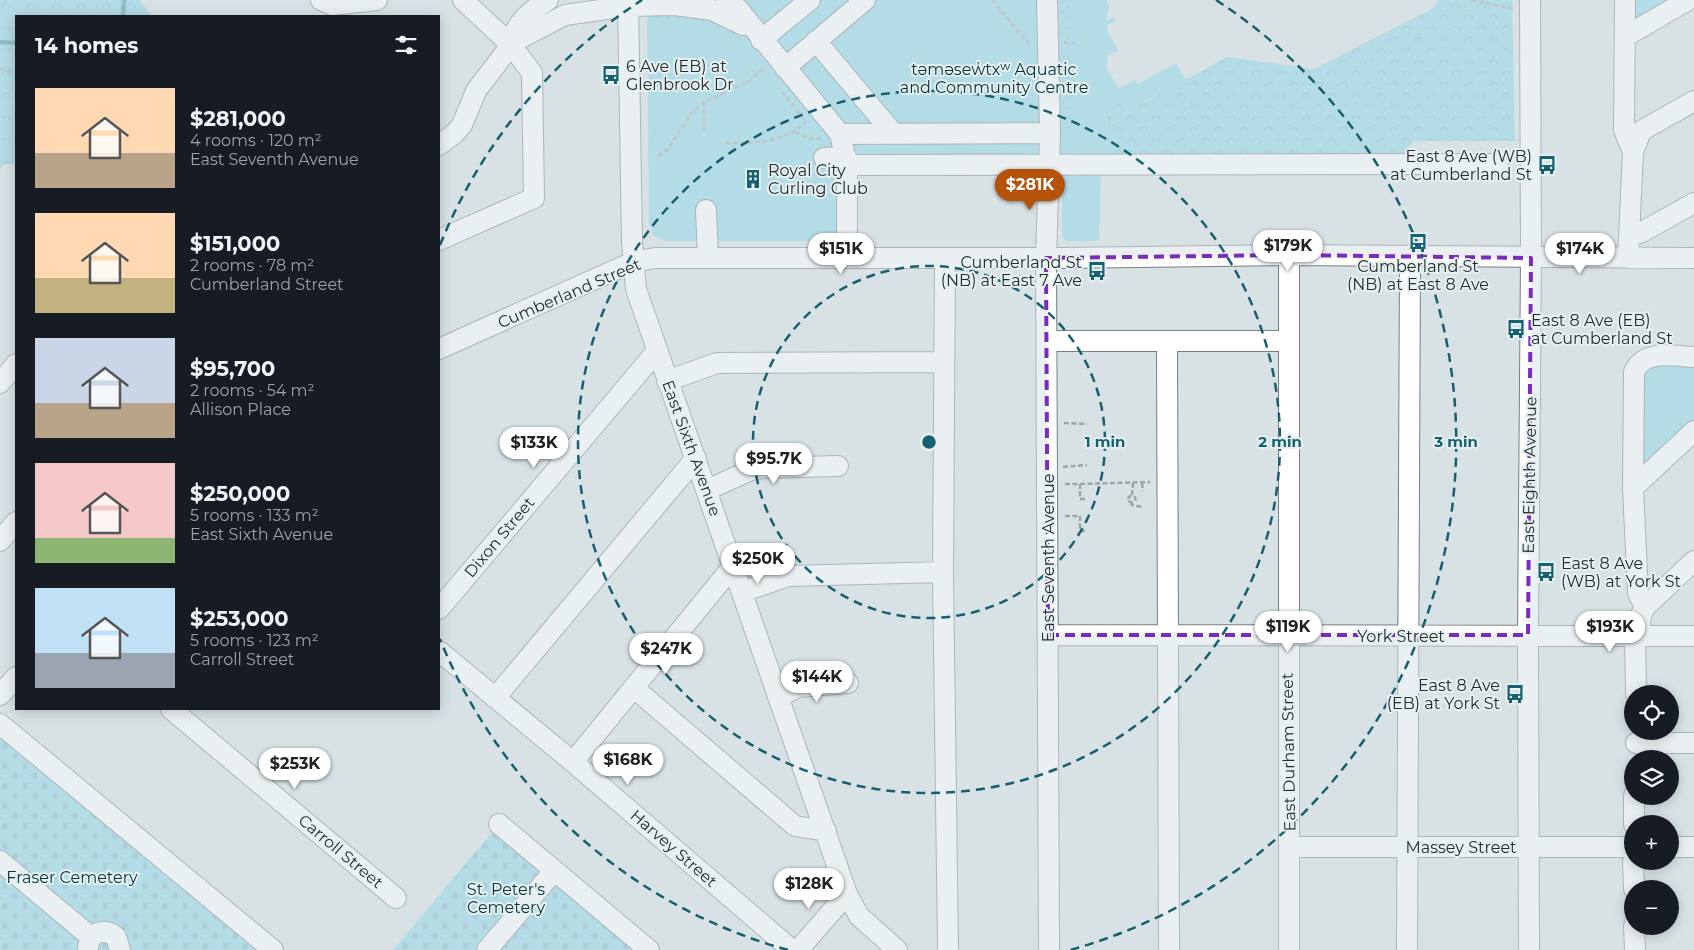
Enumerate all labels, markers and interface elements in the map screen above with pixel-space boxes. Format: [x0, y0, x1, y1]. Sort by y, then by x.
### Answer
icon: filters [392, 31, 420, 59]
text: 14 homes [35, 33, 139, 58]
place label: 6 Ave (EB) at Glenbrook Dr [626, 57, 734, 94]
park label: təməsew̓txʷ Aquatic and Community Centre [900, 60, 1088, 97]
bus stop icon: 6 Ave (EB) at Glenbrook Dr [600, 64, 622, 86]
text: $281,000 [190, 106, 286, 131]
icon: home [75, 108, 135, 168]
text: 4 rooms · 120 m² [190, 131, 322, 150]
place label: East 8 Ave (WB) at Cumberland St [1390, 147, 1532, 184]
text: East Seventh Avenue [190, 150, 359, 169]
bus stop icon: East 8 Ave (WB) at Cumberland St [1536, 154, 1558, 176]
place label: Royal City Curling Club [768, 161, 868, 198]
building icon: Royal City Curling Club [742, 168, 764, 190]
pin: $281K [995, 168, 1065, 211]
text: $281K [1006, 175, 1054, 194]
pin: $179K [1253, 230, 1323, 272]
text: $151,000 [190, 231, 280, 256]
pin: $151K [806, 232, 876, 275]
bus stop icon: Cumberland St (NB) at East 8 Ave [1407, 232, 1429, 254]
pin: $174K [1545, 232, 1615, 275]
icon: home [75, 233, 135, 293]
text: $179K [1264, 236, 1312, 255]
text: $151K [819, 239, 863, 258]
text: $174K [1556, 239, 1604, 258]
place label: Cumberland St (NB) at East 7 Ave [941, 253, 1083, 290]
street label: Cumberland Street [495, 255, 644, 332]
text: 2 rooms · 78 m² [190, 256, 314, 275]
place label: Cumberland St (NB) at East 8 Ave [1347, 257, 1489, 294]
bus stop icon: Cumberland St (NB) at East 7 Ave [1086, 260, 1108, 282]
text: Cumberland Street [190, 275, 344, 294]
place label: East 8 Ave (EB) at Cumberland St [1531, 311, 1673, 348]
bus stop icon: East 8 Ave (EB) at Cumberland St [1505, 318, 1527, 340]
text: $95,700 [190, 356, 275, 381]
icon: home [75, 358, 135, 418]
street label: East Sixth Avenue [658, 378, 725, 519]
text: 2 rooms · 54 m² [190, 381, 314, 400]
street label: East Eighth Avenue [1519, 396, 1540, 554]
text: Allison Place [190, 400, 291, 419]
pin: $133K [499, 426, 569, 469]
text: 1 min [1085, 432, 1125, 451]
text: 2 min [1258, 432, 1302, 451]
text: 3 min [1433, 432, 1478, 451]
text: $133K [510, 433, 558, 452]
centre of rings [920, 433, 938, 451]
pin: $95.7K [733, 442, 815, 485]
text: $95.7K [746, 449, 802, 468]
street label: East Seventh Avenue [1039, 474, 1058, 642]
text: $250,000 [190, 481, 290, 506]
icon: home [75, 483, 135, 543]
street label: Dixon Street [460, 493, 539, 581]
text: 5 rooms · 133 m² [190, 506, 319, 525]
text: East Sixth Avenue [190, 525, 333, 544]
pin: $250K [723, 542, 793, 585]
text: $250K [732, 549, 784, 568]
place label: East 8 Ave (WB) at York St [1561, 554, 1682, 591]
bus stop icon: East 8 Ave (WB) at York St [1535, 561, 1557, 583]
text: $253,000 [190, 606, 289, 631]
icon: home [75, 608, 135, 668]
pin: $119K [1253, 610, 1323, 653]
pin: $193K [1575, 610, 1645, 653]
text: $119K [1266, 617, 1310, 636]
text: $193K [1586, 617, 1634, 636]
street label: York Street [1357, 627, 1445, 646]
text: 5 rooms · 123 m² [190, 631, 319, 650]
pin: $247K [631, 632, 701, 675]
text: $247K [640, 639, 692, 658]
text: Carroll Street [190, 650, 294, 669]
pin: $144K [782, 660, 852, 703]
text: $144K [792, 667, 842, 686]
street label: East Durham Street [1278, 672, 1299, 831]
place label: East 8 Ave (EB) at York St [1387, 676, 1500, 713]
bus stop icon: East 8 Ave (EB) at York St [1504, 683, 1526, 705]
map controls [1624, 685, 1679, 935]
button: locate [1624, 685, 1679, 740]
pin: $168K [593, 744, 663, 786]
pin: $253K [260, 748, 330, 790]
text: $168K [604, 750, 652, 769]
button: layers [1624, 750, 1679, 805]
text: $253K [270, 754, 320, 773]
street label: Harvey Street [627, 806, 721, 891]
street label: Carroll Street [295, 811, 387, 893]
button: + [1624, 815, 1679, 870]
street label: Massey Street [1405, 838, 1517, 857]
park label: Fraser Cemetery [6, 868, 138, 887]
pin: $128K [774, 868, 844, 910]
text: $128K [785, 874, 833, 893]
park label: St. Peter's Cemetery [467, 880, 545, 917]
button: − [1624, 880, 1679, 935]

